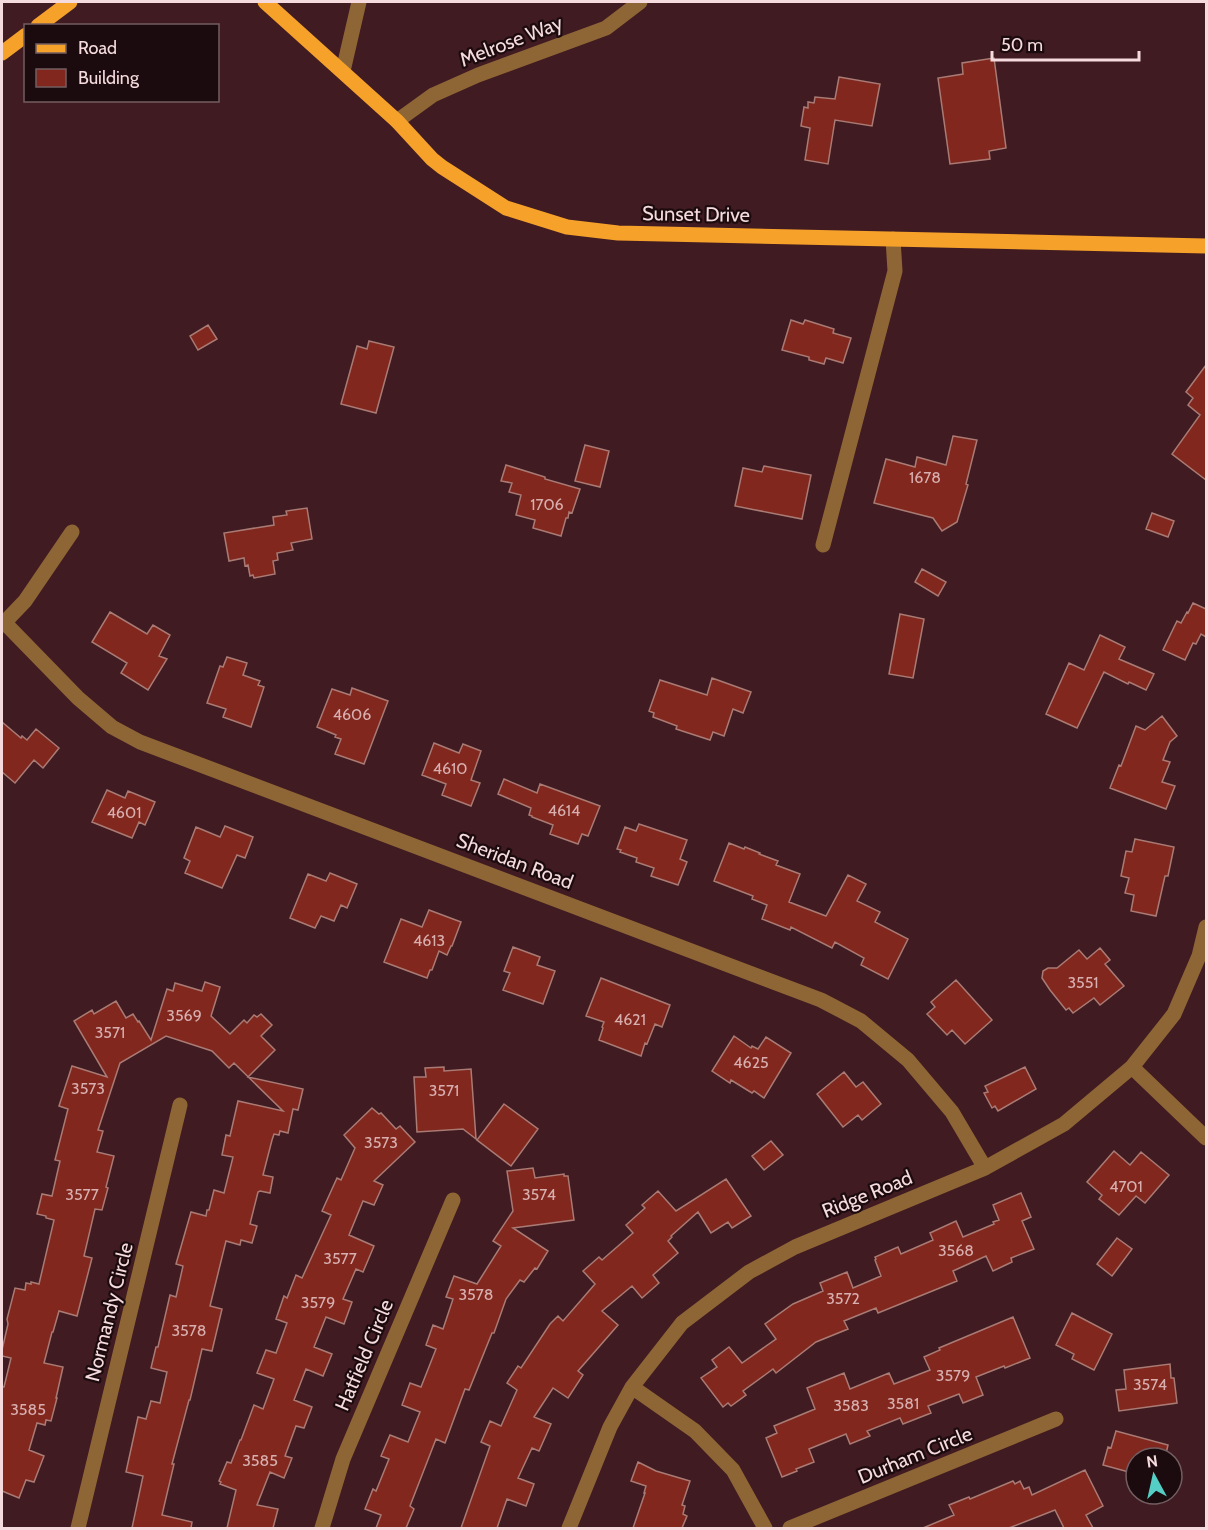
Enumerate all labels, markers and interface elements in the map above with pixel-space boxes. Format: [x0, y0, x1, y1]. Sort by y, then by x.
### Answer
street label: Melrose Way [456, 10, 566, 72]
legend [24, 24, 219, 102]
scale bar [992, 24, 1139, 62]
text: 50 m [1001, 34, 1043, 56]
text: Road [78, 37, 117, 59]
text: Building [78, 67, 140, 89]
street label: Sunset Drive [642, 201, 750, 227]
house number: 1678 [909, 468, 941, 487]
house number: 1706 [530, 495, 564, 514]
house number: 4606 [333, 705, 371, 724]
house number: 4610 [433, 759, 467, 778]
house number: 4614 [548, 801, 580, 820]
house number: 4601 [107, 803, 141, 822]
street label: Sheridan Road [453, 828, 577, 894]
house number: 4613 [413, 931, 445, 950]
house number: 3551 [1067, 973, 1099, 992]
house number: 3569 [166, 1006, 202, 1025]
house number: 4621 [614, 1010, 646, 1029]
house number: 3571 [95, 1023, 125, 1042]
house number: 4625 [733, 1053, 769, 1072]
house number: 3573 [71, 1079, 105, 1098]
house number: 3571 [429, 1081, 459, 1100]
house number: 3573 [364, 1133, 398, 1152]
street label: Ridge Road [818, 1165, 916, 1223]
house number: 4701 [1109, 1177, 1143, 1196]
house number: 3577 [65, 1185, 99, 1204]
house number: 3574 [522, 1185, 556, 1204]
street label: Normandy Circle [80, 1240, 138, 1384]
house number: 3568 [938, 1241, 974, 1260]
house number: 3577 [323, 1249, 357, 1268]
house number: 3578 [458, 1285, 494, 1304]
house number: 3572 [826, 1289, 860, 1308]
house number: 3579 [301, 1293, 335, 1312]
street label: Hatfield Circle [330, 1296, 398, 1414]
house number: 3578 [171, 1321, 207, 1340]
house number: 3579 [936, 1366, 970, 1385]
house number: 3574 [1133, 1375, 1167, 1394]
house number: 3581 [887, 1394, 919, 1413]
house number: 3583 [833, 1396, 869, 1415]
house number: 3585 [10, 1400, 46, 1419]
street label: Durham Circle [854, 1421, 976, 1489]
north arrow [1124, 1446, 1184, 1506]
house number: 3585 [242, 1451, 278, 1470]
text: N [1145, 1451, 1159, 1472]

